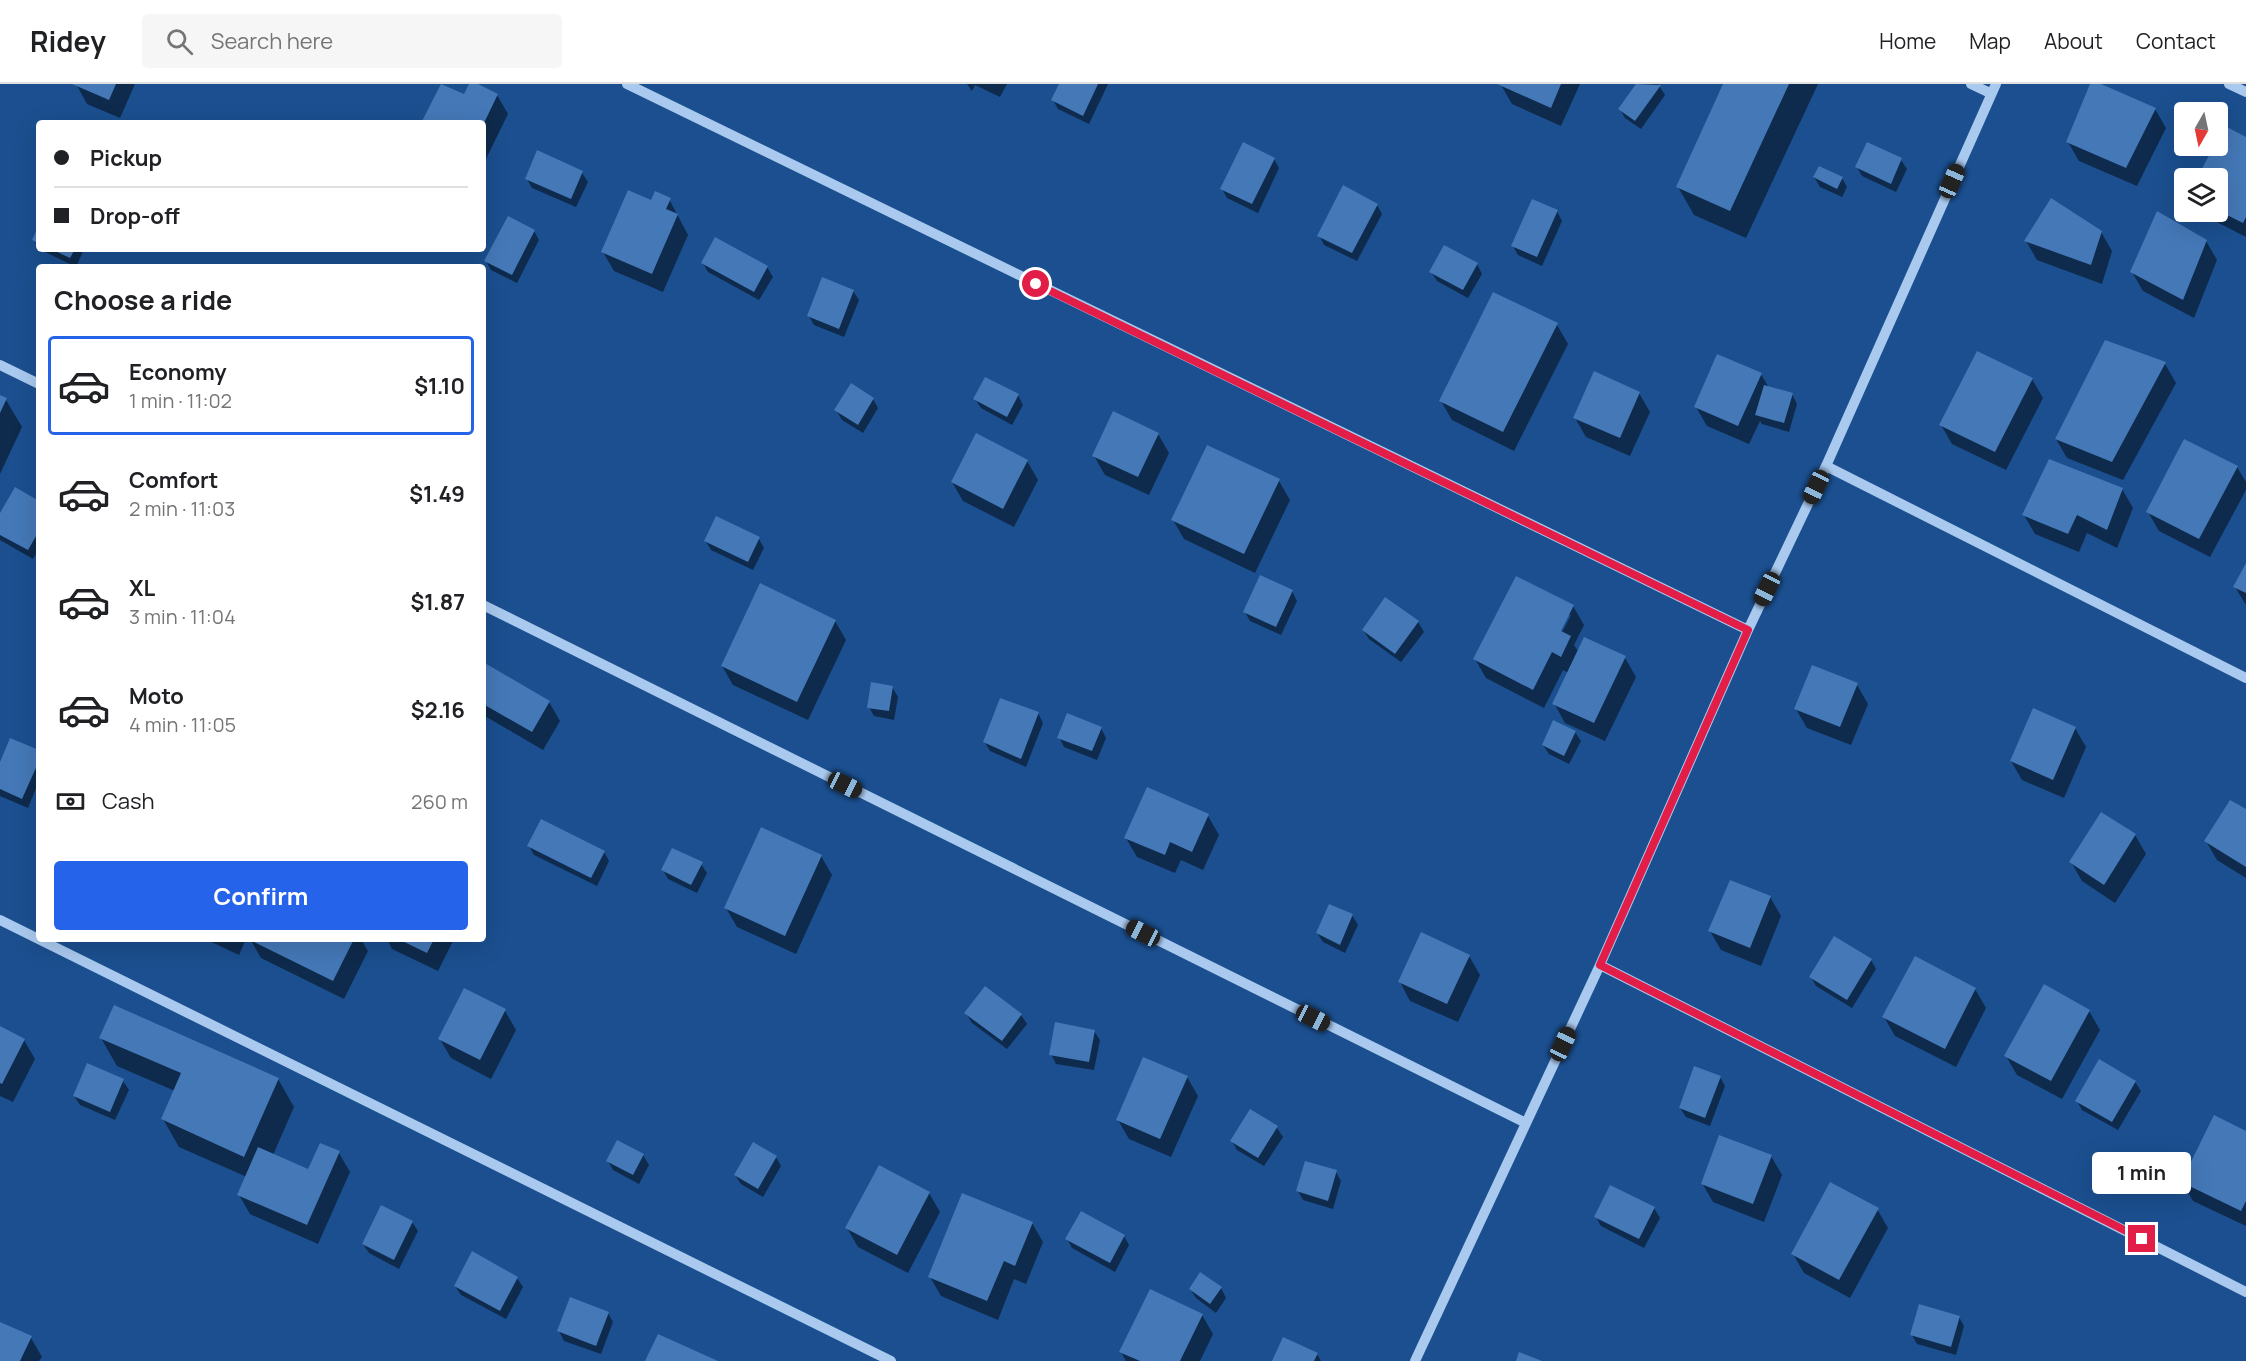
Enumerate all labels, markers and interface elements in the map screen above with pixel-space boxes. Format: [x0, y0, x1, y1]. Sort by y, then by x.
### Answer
search box [142, 14, 562, 68]
text: Ridey [30, 22, 106, 60]
icon: search [163, 25, 196, 58]
text: Search here [211, 26, 333, 56]
text: Home [1879, 27, 1936, 55]
text: Map [1969, 27, 2011, 55]
text: About [2044, 27, 2103, 55]
text: Contact [2136, 27, 2216, 55]
north arrow [2174, 102, 2228, 156]
map controls [2174, 102, 2228, 222]
text: Pickup [90, 143, 162, 173]
car [1936, 161, 1968, 201]
button: layers [2174, 168, 2228, 222]
text: Drop-off [90, 201, 180, 231]
route start [1022, 270, 1049, 297]
text: Choose a ride [54, 281, 232, 318]
text: Economy [129, 357, 227, 387]
icon: car [57, 359, 111, 413]
text: $1.10 [414, 371, 465, 401]
text: 1 min · 11:02 [129, 387, 232, 414]
text: Comfort [129, 465, 218, 495]
icon: car [57, 467, 111, 521]
car [1800, 467, 1832, 507]
text: $1.49 [409, 479, 465, 509]
text: 2 min · 11:03 [129, 495, 235, 522]
car [1751, 569, 1783, 609]
text: XL [129, 573, 155, 603]
icon: car [57, 575, 111, 629]
text: $1.87 [411, 587, 465, 617]
text: 3 min · 11:04 [129, 603, 236, 630]
text: Moto [129, 681, 184, 711]
icon: car [57, 683, 111, 737]
text: $2.16 [411, 695, 465, 725]
text: 4 min · 11:05 [129, 711, 236, 738]
car [825, 769, 865, 801]
icon: cash [54, 785, 87, 818]
text: Cash [102, 786, 155, 816]
text: 260 m [411, 788, 468, 815]
button: Confirm [54, 861, 468, 930]
car [1123, 917, 1163, 949]
car [1293, 1002, 1333, 1034]
car [1547, 1024, 1579, 1064]
callout: 1 min [2092, 1152, 2192, 1194]
text: 1 min [2117, 1159, 2166, 1186]
route end [2128, 1225, 2155, 1252]

